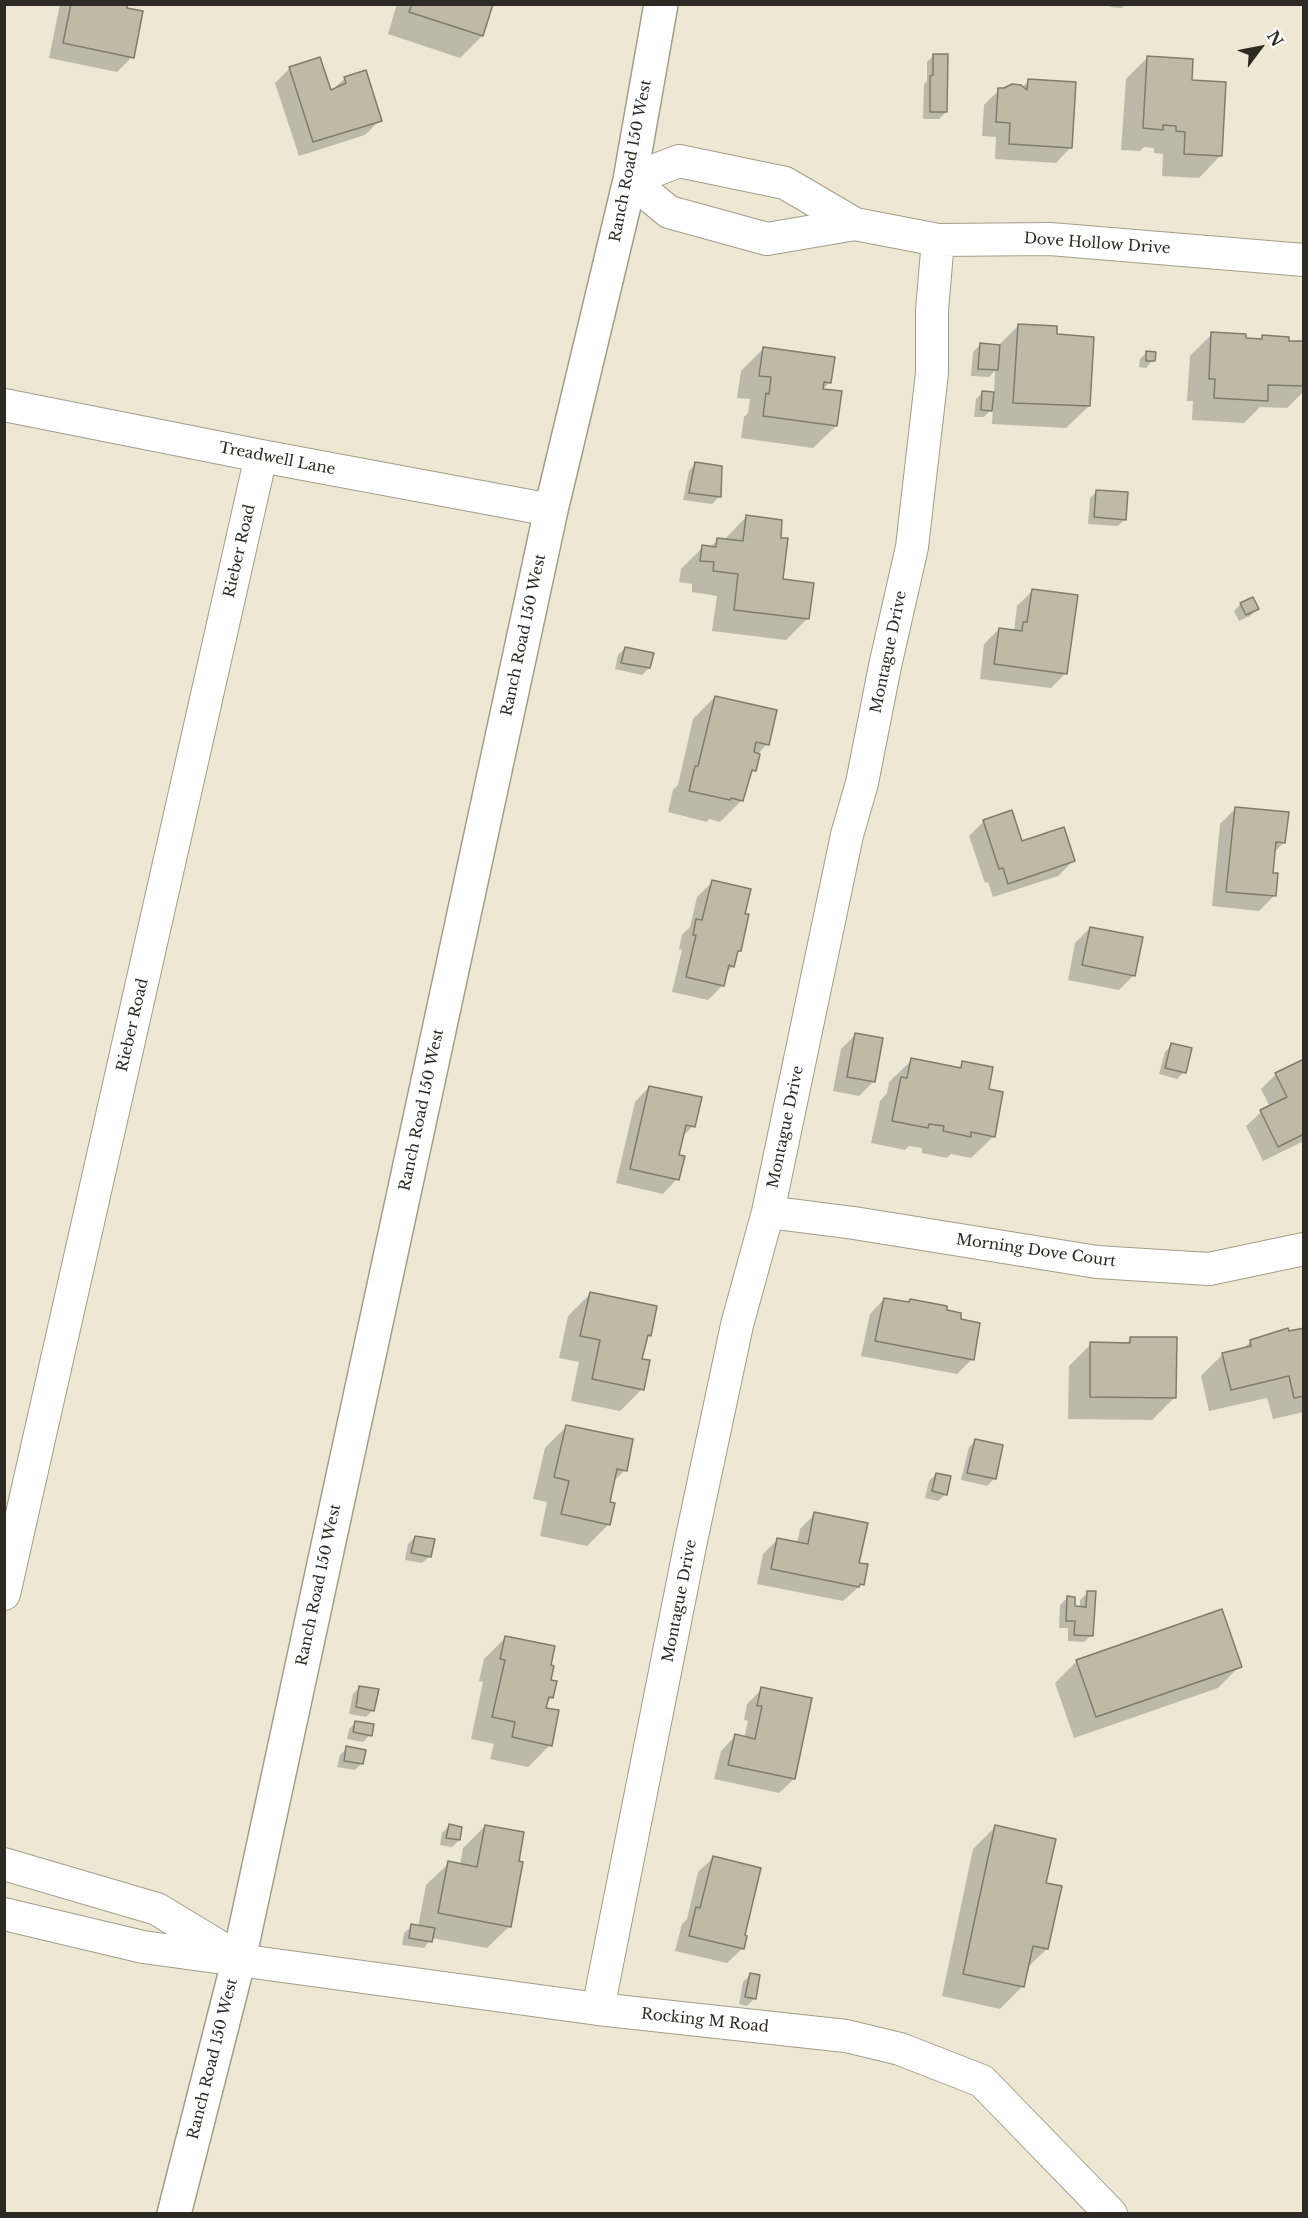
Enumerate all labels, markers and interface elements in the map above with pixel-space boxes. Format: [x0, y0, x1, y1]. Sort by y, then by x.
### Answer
north arrow [1230, 18, 1290, 78]
text: N [1263, 27, 1288, 50]
street label: Ranch Road 150 West [606, 78, 656, 244]
street label: Dove Hollow Drive [1023, 230, 1171, 258]
street label: Treadwell Lane [217, 439, 337, 479]
street label: Rieber Road [221, 503, 259, 599]
street label: Ranch Road 150 West [498, 552, 550, 718]
street label: Montague Drive [867, 589, 911, 715]
street label: Rieber Road [114, 977, 152, 1073]
street label: Ranch Road 150 West [396, 1027, 448, 1193]
street label: Montague Drive [764, 1064, 808, 1190]
street label: Morning Dove Court [955, 1231, 1117, 1271]
street label: Ranch Road 150 West [293, 1502, 345, 1668]
street label: Montague Drive [659, 1538, 701, 1664]
street label: Ranch Road 150 West [184, 1977, 242, 2141]
street label: Rocking M Road [640, 2005, 770, 2037]

